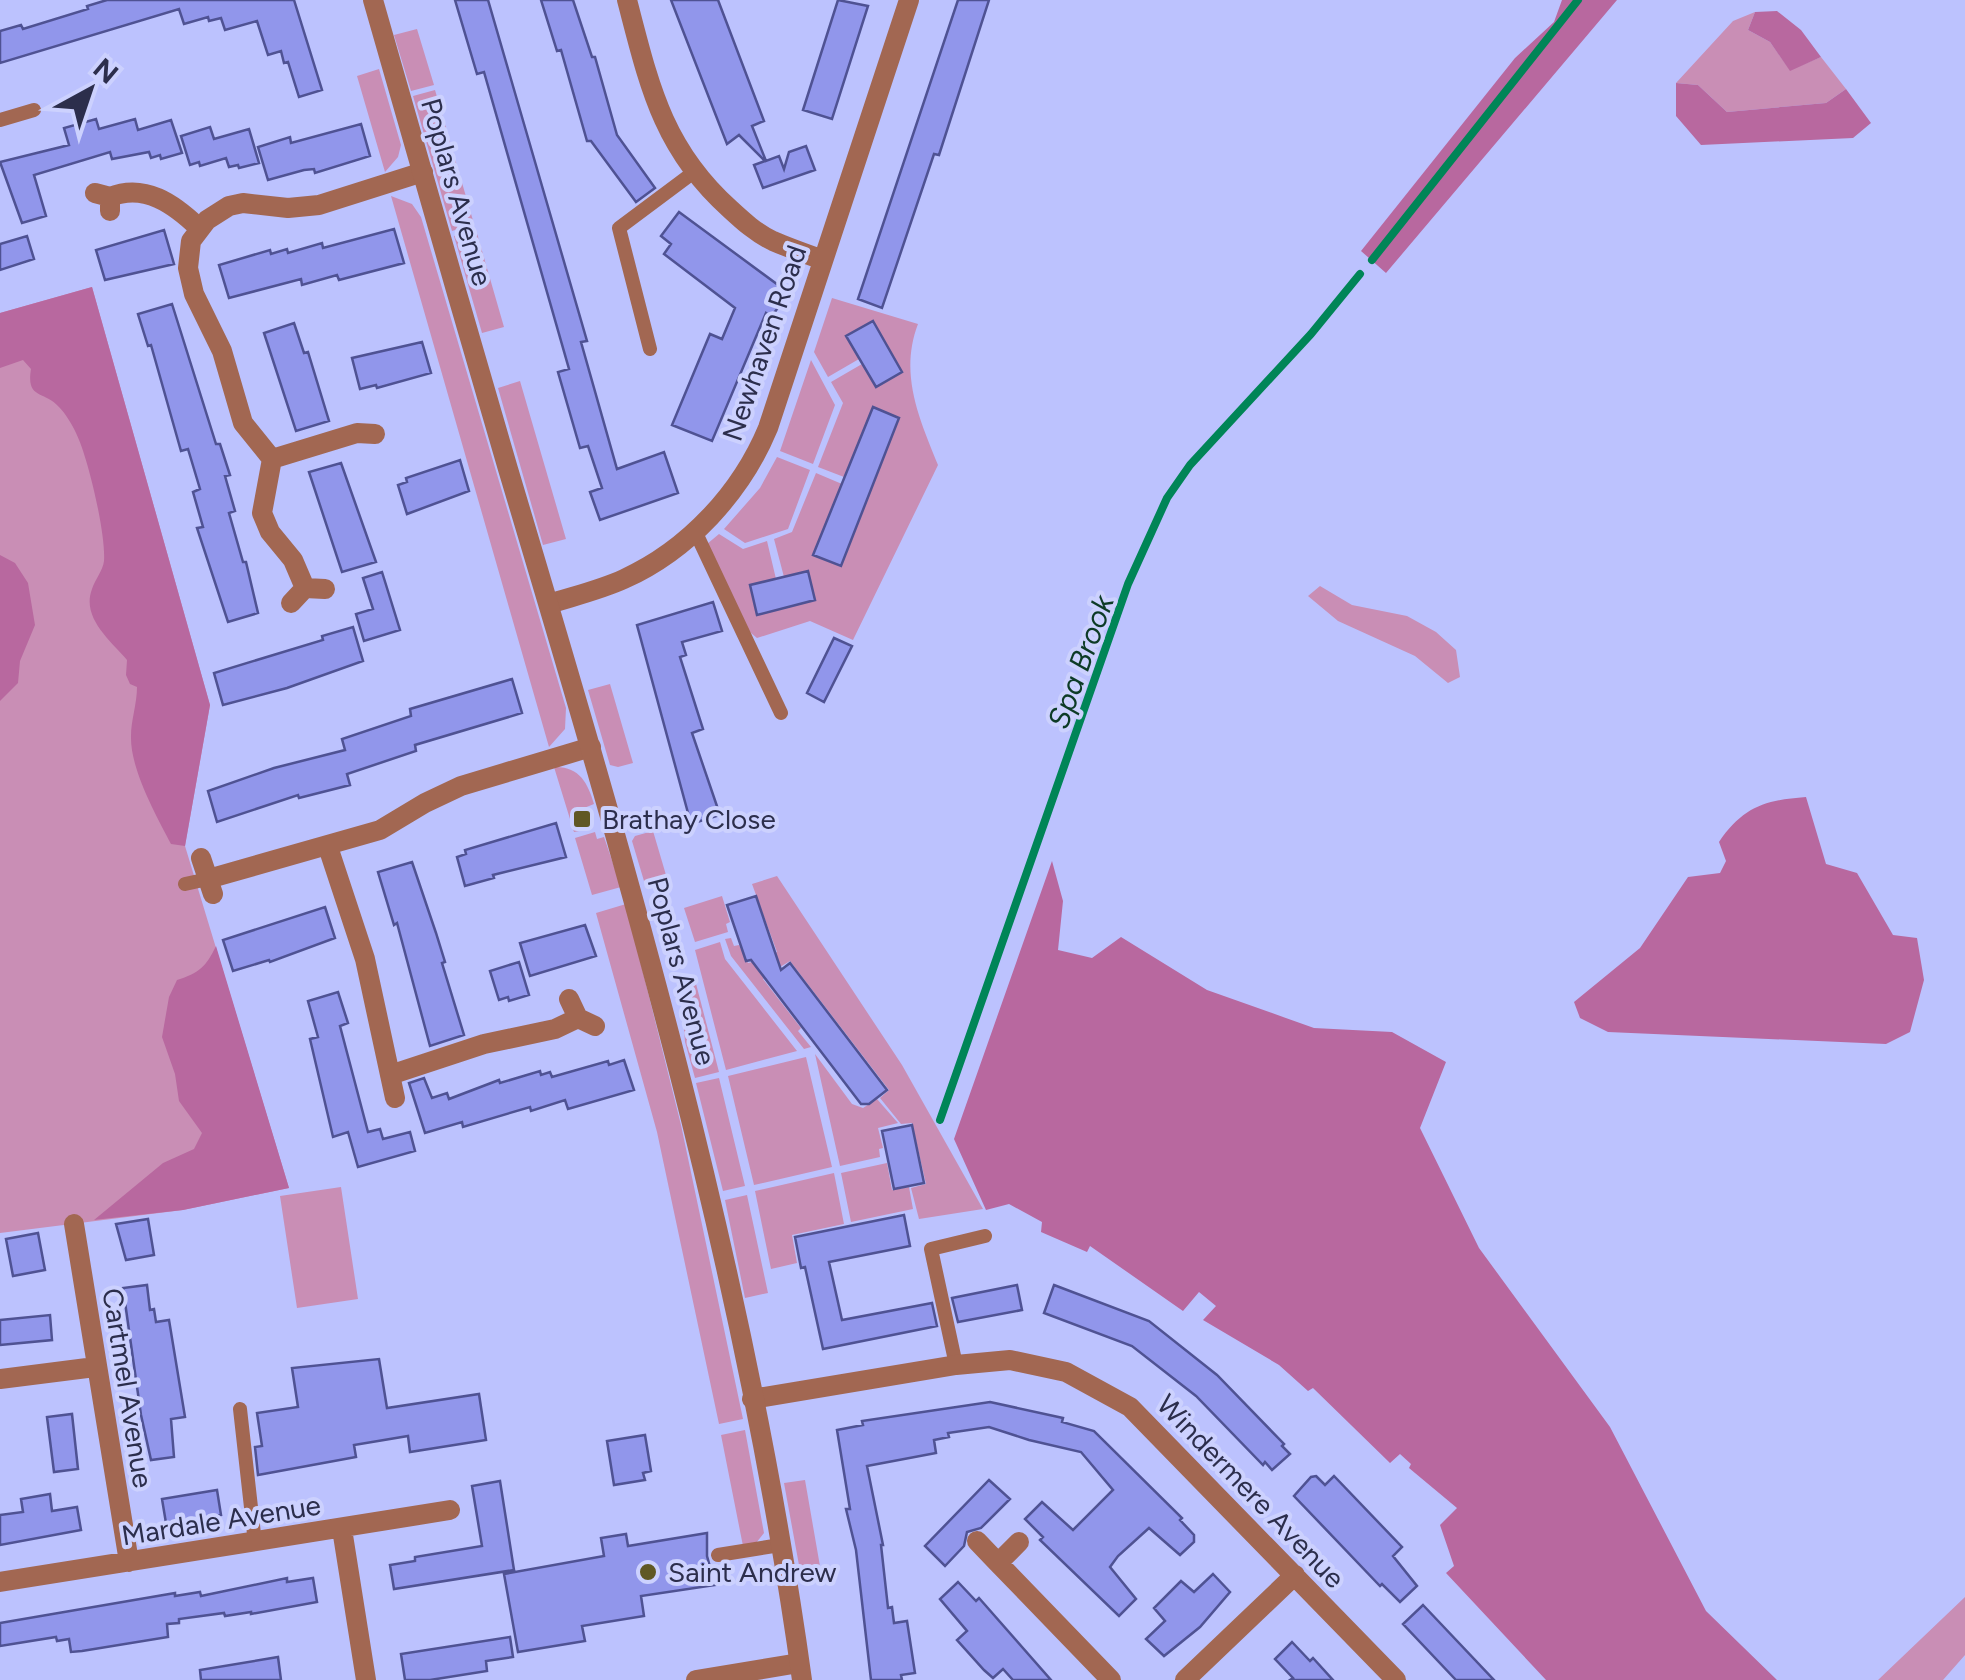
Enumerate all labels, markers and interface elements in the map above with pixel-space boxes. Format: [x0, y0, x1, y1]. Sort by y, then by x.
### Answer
north arrow [40, 40, 140, 140]
text: N [87, 51, 125, 91]
street label: Poplars Avenue [414, 94, 500, 290]
street label: Newhaven Road [715, 241, 813, 445]
water label: Spa Brook [1039, 589, 1122, 734]
place label: Brathay Close [602, 802, 776, 836]
marker: Brathay Close [571, 808, 593, 830]
street label: Poplars Avenue [641, 873, 723, 1069]
street label: Cartmel Avenue [95, 1286, 161, 1490]
street label: Windermere Avenue [1150, 1387, 1352, 1595]
street label: Mardale Avenue [119, 1487, 323, 1553]
place label: Saint Andrew [668, 1555, 836, 1589]
marker: Saint Andrew [637, 1561, 659, 1583]

